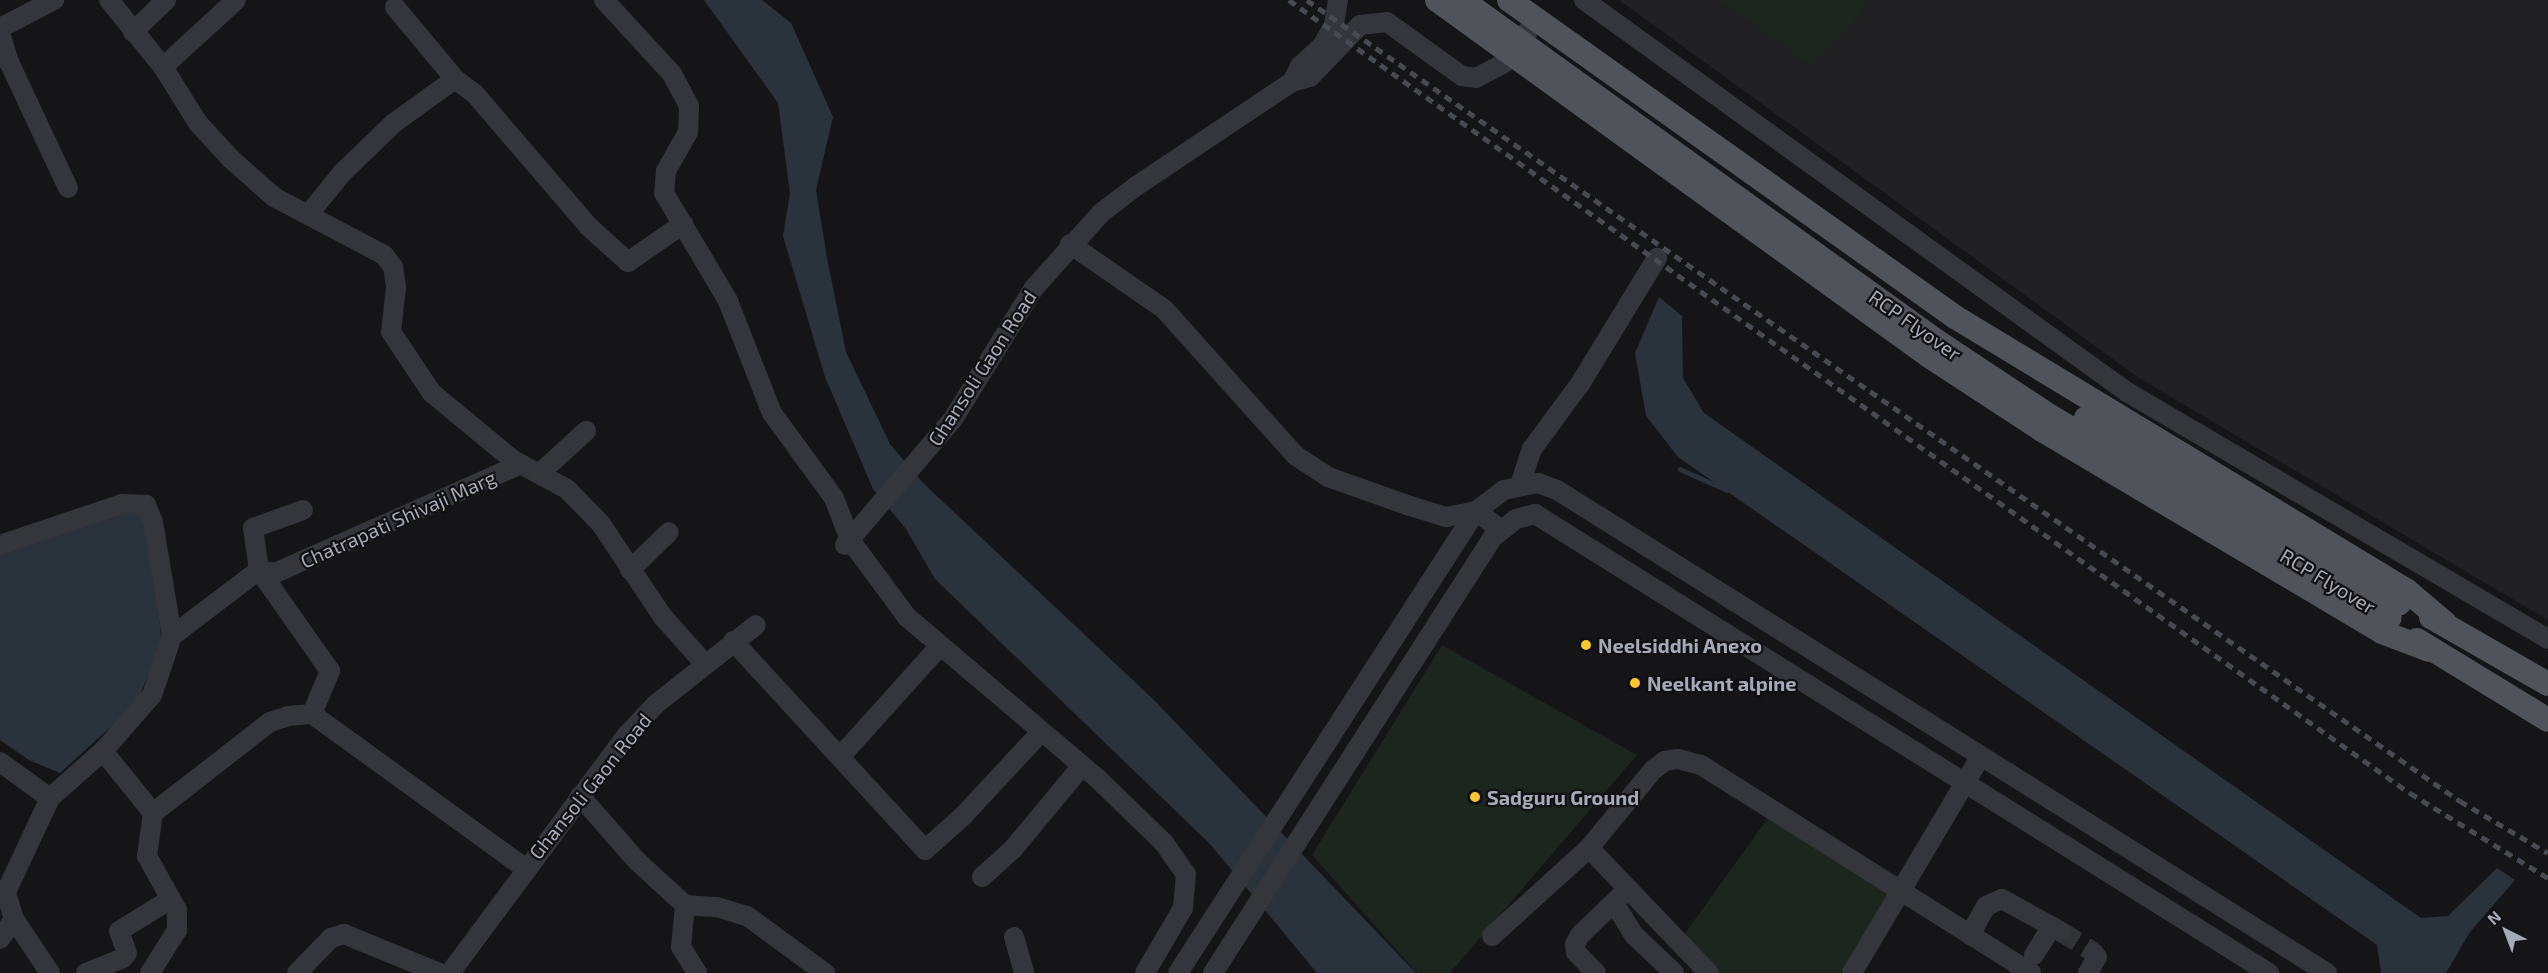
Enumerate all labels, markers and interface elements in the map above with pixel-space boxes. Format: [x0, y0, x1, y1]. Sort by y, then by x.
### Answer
street label: RCP Flyover [1864, 284, 1966, 366]
street label: Ghansoli Gaon Road [923, 286, 1041, 450]
street label: Chatrapati Shivaji Marg [296, 465, 500, 573]
street label: RCP Flyover [2276, 543, 2380, 619]
place label: Neelsiddhi Anexo [1598, 633, 1763, 657]
marker: Neelsiddhi Anexo [1579, 638, 1593, 652]
place label: Neelkant alpine [1647, 671, 1796, 695]
marker: Neelkant alpine [1628, 676, 1642, 690]
street label: Ghansoli Gaon Road [524, 708, 656, 864]
place label: Sadguru Ground [1487, 785, 1639, 809]
marker: Sadguru Ground [1468, 790, 1482, 804]
north arrow [2476, 901, 2536, 961]
text: N [2483, 906, 2504, 928]

